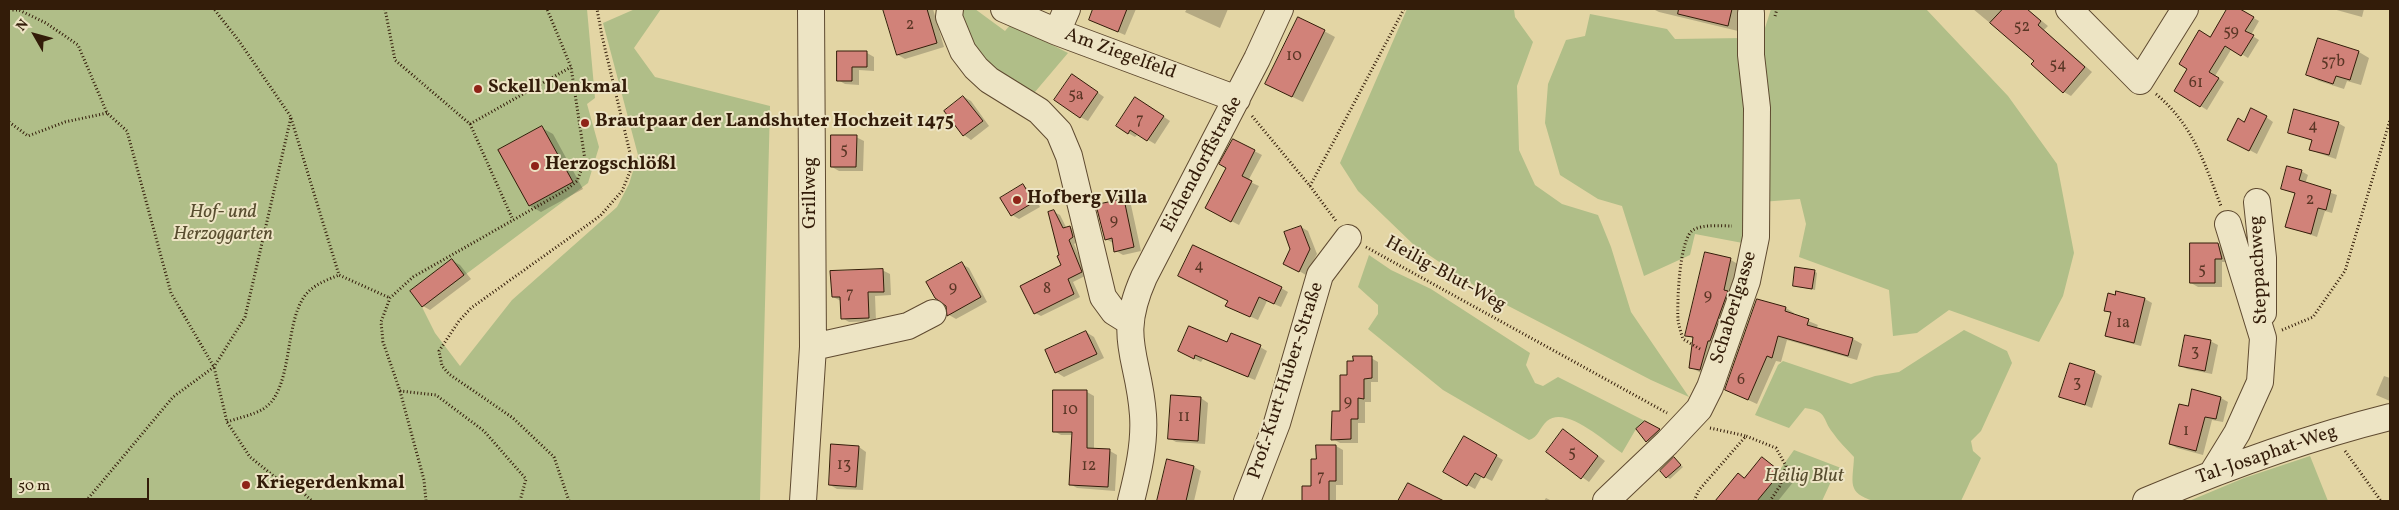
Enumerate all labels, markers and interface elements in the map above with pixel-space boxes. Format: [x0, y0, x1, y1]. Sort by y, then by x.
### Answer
north arrow [10, 10, 60, 60]
text: N [12, 16, 33, 35]
house number: 2 [906, 16, 914, 36]
house number: 52 [2014, 18, 2030, 38]
house number: 59 [2223, 23, 2239, 43]
street label: Am Ziegelfeld [1061, 24, 1179, 86]
house number: 10 [1286, 47, 1302, 67]
house number: 57b [2321, 53, 2345, 73]
house number: 54 [2049, 56, 2067, 76]
house number: 61 [2189, 74, 2203, 94]
place label: Sckell Denkmal [488, 78, 628, 100]
marker: Sckell Denkmal [472, 83, 484, 95]
house number: 5a [1068, 86, 1084, 106]
street label: Eichendorffstraße [1158, 93, 1248, 237]
house number: 7 [1136, 111, 1144, 131]
place label: Brautpaar der Landshuter Hochzeit 1475 [595, 112, 954, 134]
marker: Brautpaar der Landshuter Hochzeit 1475 [579, 117, 591, 129]
house number: 4 [2308, 117, 2318, 137]
house number: 5 [840, 141, 848, 161]
place label: Herzogschlößl [545, 155, 676, 177]
street label: Grillweg [801, 157, 823, 229]
marker: Herzogschlößl [529, 160, 541, 172]
place label: Hofberg Villa [1027, 189, 1147, 211]
house number: 2 [2306, 191, 2314, 211]
marker: Hofberg Villa [1011, 194, 1023, 206]
park label: Hof- und Herzoggarten [173, 203, 273, 247]
house number: 9 [1110, 212, 1118, 232]
street label: Steppachweg [2246, 215, 2274, 325]
street label: Heilig-Blut-Weg [1380, 232, 1510, 318]
street label: Schaberlgasse [1707, 249, 1763, 367]
house number: 4 [1194, 257, 1204, 277]
house number: 5 [2198, 261, 2206, 281]
house number: 9 [949, 279, 957, 299]
street label: Prof.-Kurt-Huber-Straße [1244, 279, 1330, 483]
house number: 8 [1043, 280, 1051, 300]
house number: 7 [846, 285, 854, 305]
house number: 9 [1704, 287, 1712, 307]
house number: 1a [2116, 314, 2130, 334]
house number: 3 [2191, 343, 2199, 363]
house number: 6 [1737, 371, 1745, 391]
house number: 3 [2073, 374, 2081, 394]
house number: 9 [1344, 393, 1352, 413]
house number: 10 [1062, 401, 1078, 421]
house number: 11 [1178, 408, 1190, 428]
street label: Tal-Josaphat-Weg [2194, 421, 2340, 491]
house number: 1 [2183, 422, 2189, 442]
house number: 5 [1568, 444, 1576, 464]
house number: 13 [837, 456, 851, 476]
house number: 12 [1082, 457, 1096, 477]
park label: Heilig Blut [1764, 467, 1844, 489]
scale bar [12, 468, 151, 500]
house number: 7 [1317, 468, 1325, 488]
place label: Kriegerdenkmal [256, 474, 405, 496]
text: 50 m [18, 476, 50, 497]
marker: Kriegerdenkmal [240, 479, 252, 491]

